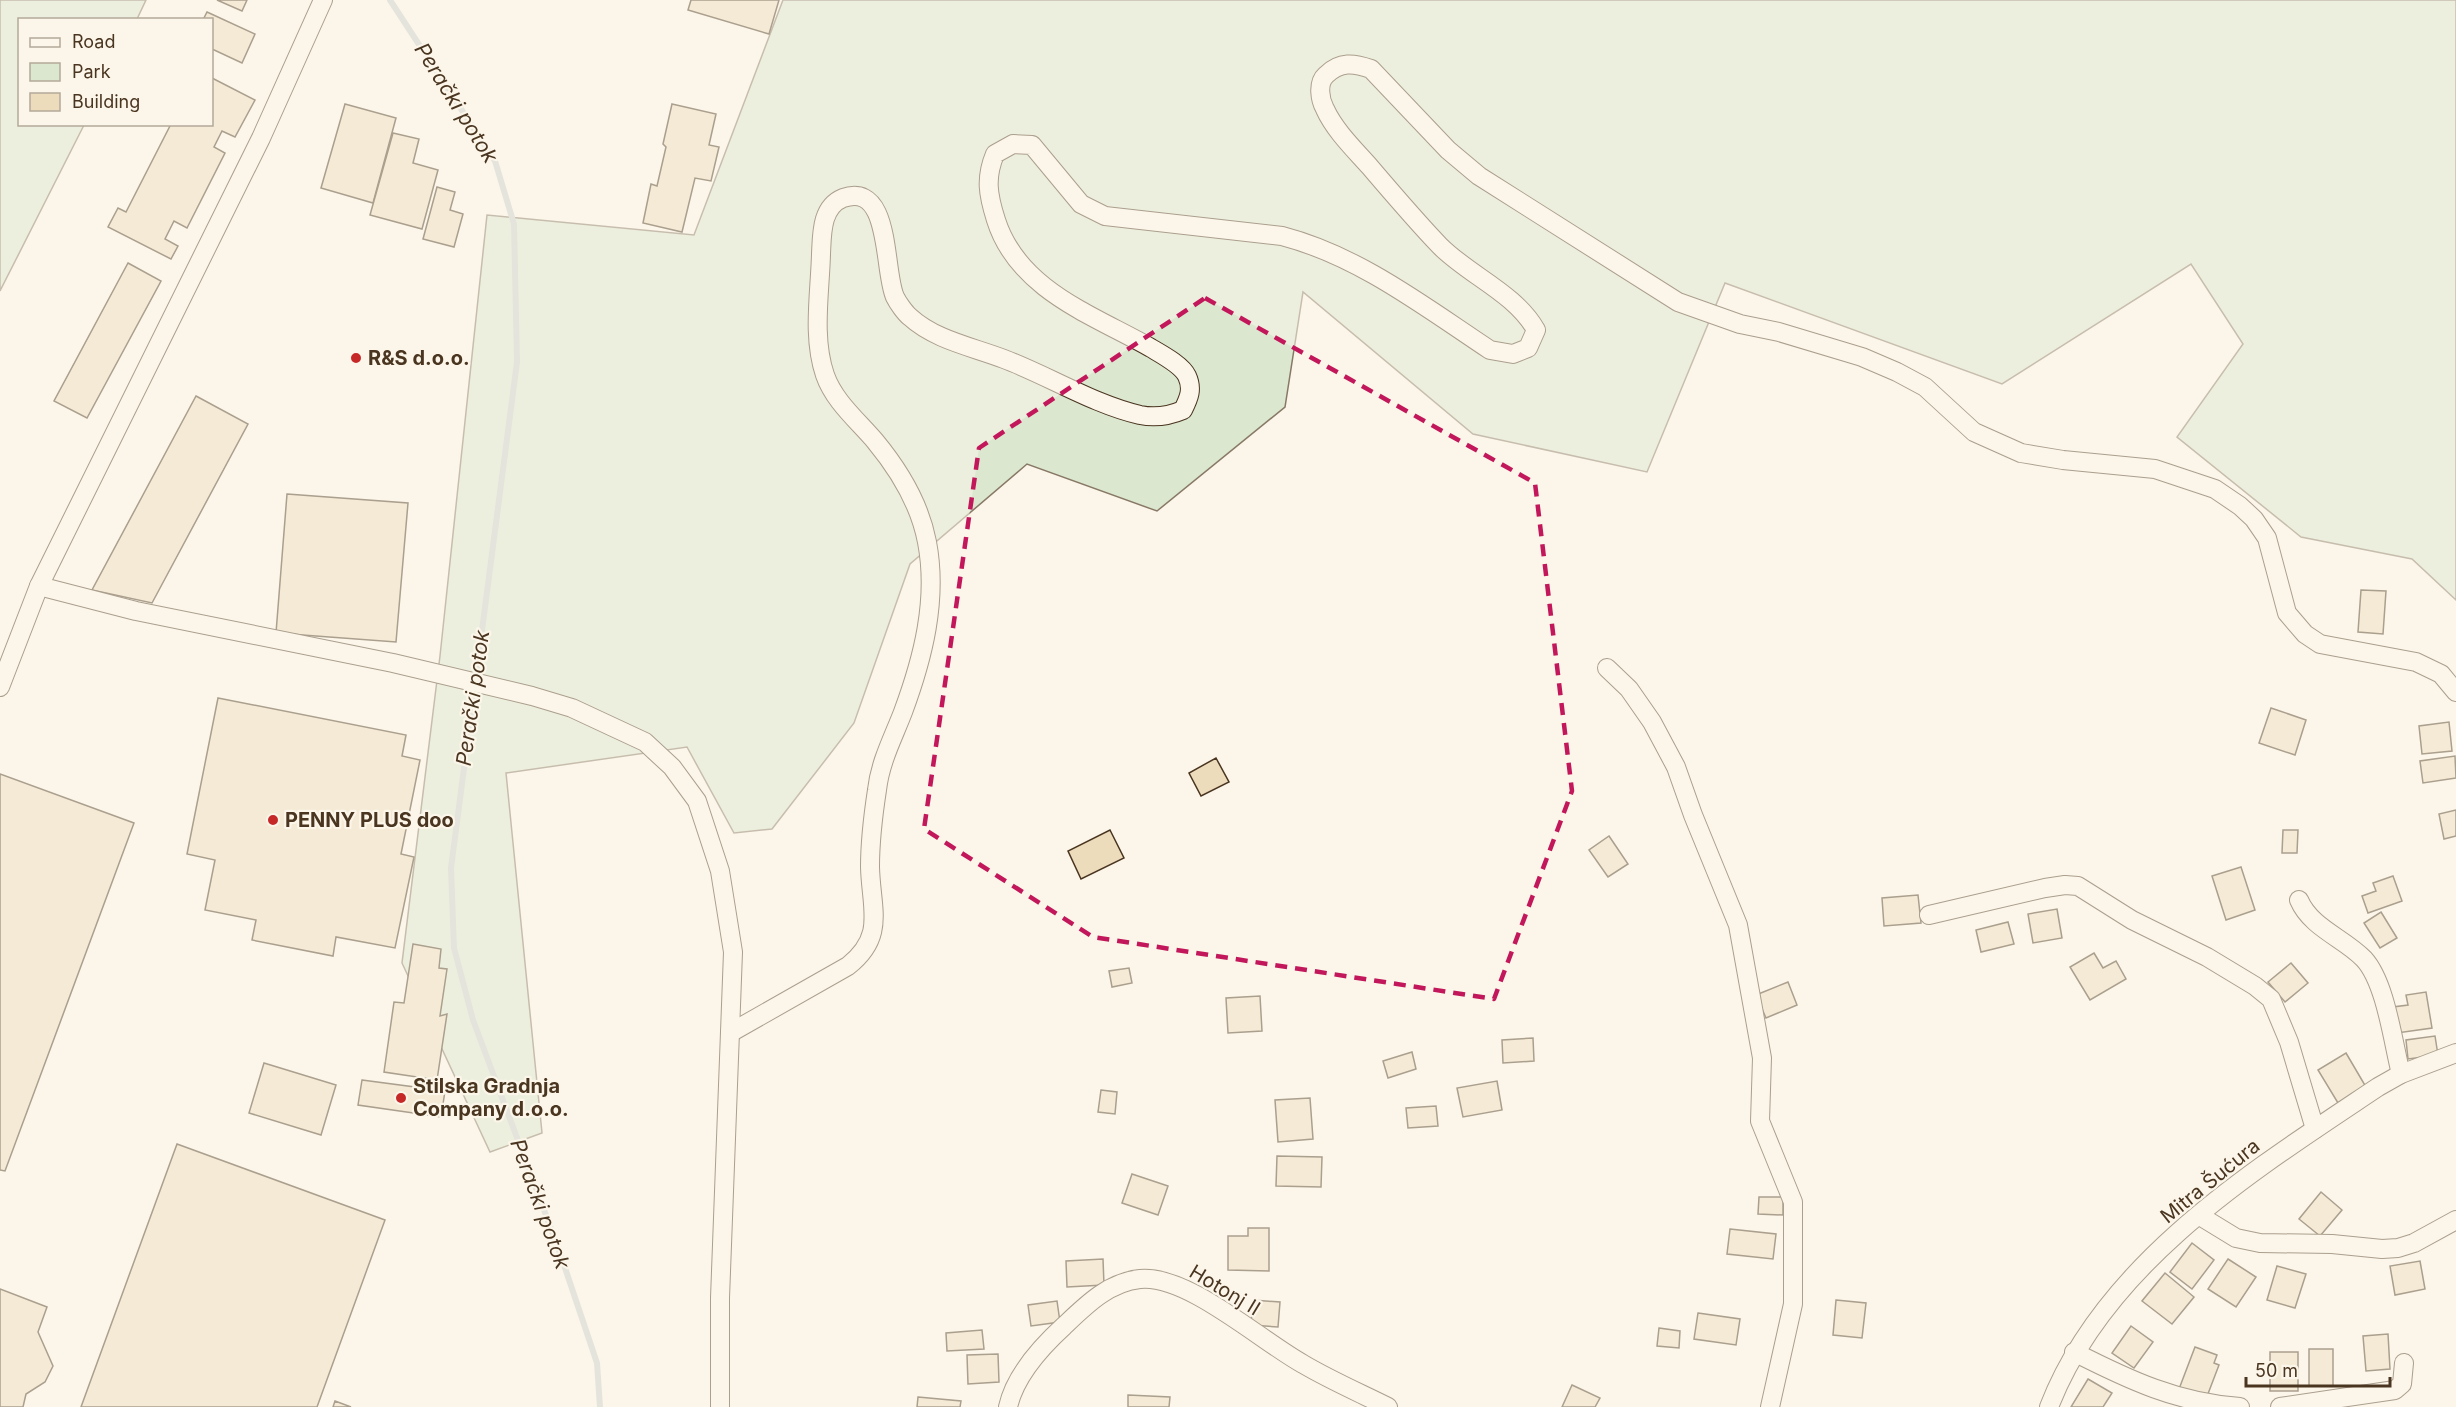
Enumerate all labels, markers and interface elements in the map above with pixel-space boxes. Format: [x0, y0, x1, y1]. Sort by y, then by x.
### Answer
legend [18, 18, 213, 126]
text: Road [72, 31, 115, 52]
water label: Perački potok [410, 38, 503, 168]
text: Park [72, 61, 111, 82]
text: Building [72, 91, 140, 112]
place label: R&S d.o.o. [368, 346, 470, 370]
marker: R&S d.o.o. [349, 351, 363, 365]
water label: Perački potok [451, 628, 494, 767]
place label: PENNY PLUS doo [285, 808, 454, 832]
marker: PENNY PLUS doo [266, 813, 280, 827]
place label: Stilska Gradnja Company d.o.o. [413, 1074, 569, 1121]
marker: Stilska Gradnja Company d.o.o. [394, 1091, 408, 1105]
street label: Mitra Šućura [2156, 1134, 2264, 1228]
water label: Perački potok [505, 1135, 576, 1273]
street label: Hotonj II [1185, 1260, 1265, 1320]
scale bar [2246, 1350, 2390, 1388]
text: 50 m [2255, 1360, 2298, 1381]

